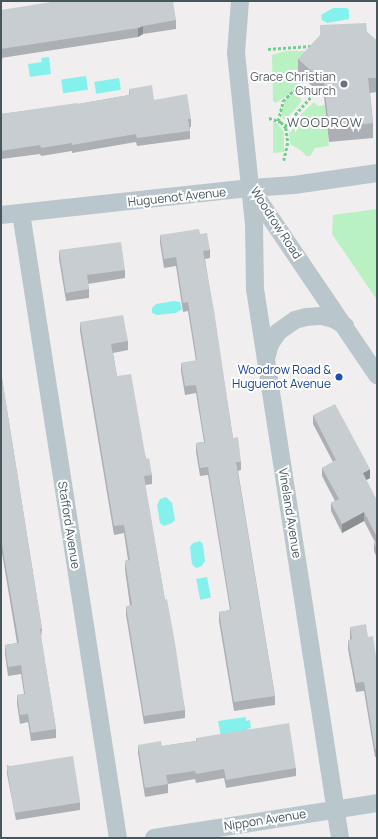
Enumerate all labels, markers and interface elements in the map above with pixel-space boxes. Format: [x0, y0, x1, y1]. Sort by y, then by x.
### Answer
place label: Grace Christian Church [250, 70, 336, 98]
marker: Grace Christian Church [339, 79, 349, 89]
district label: WOODROW [287, 114, 363, 130]
street label: Woodrow Road [247, 184, 305, 262]
street label: Huguenot Avenue [127, 185, 227, 209]
place label: Woodrow Road & Huguenot Avenue [232, 363, 331, 391]
marker: Woodrow Road & Huguenot Avenue [334, 372, 344, 382]
street label: Vineland Avenue [276, 467, 304, 559]
street label: Stafford Avenue [55, 480, 83, 570]
street label: Nippon Avenue [223, 806, 307, 834]

